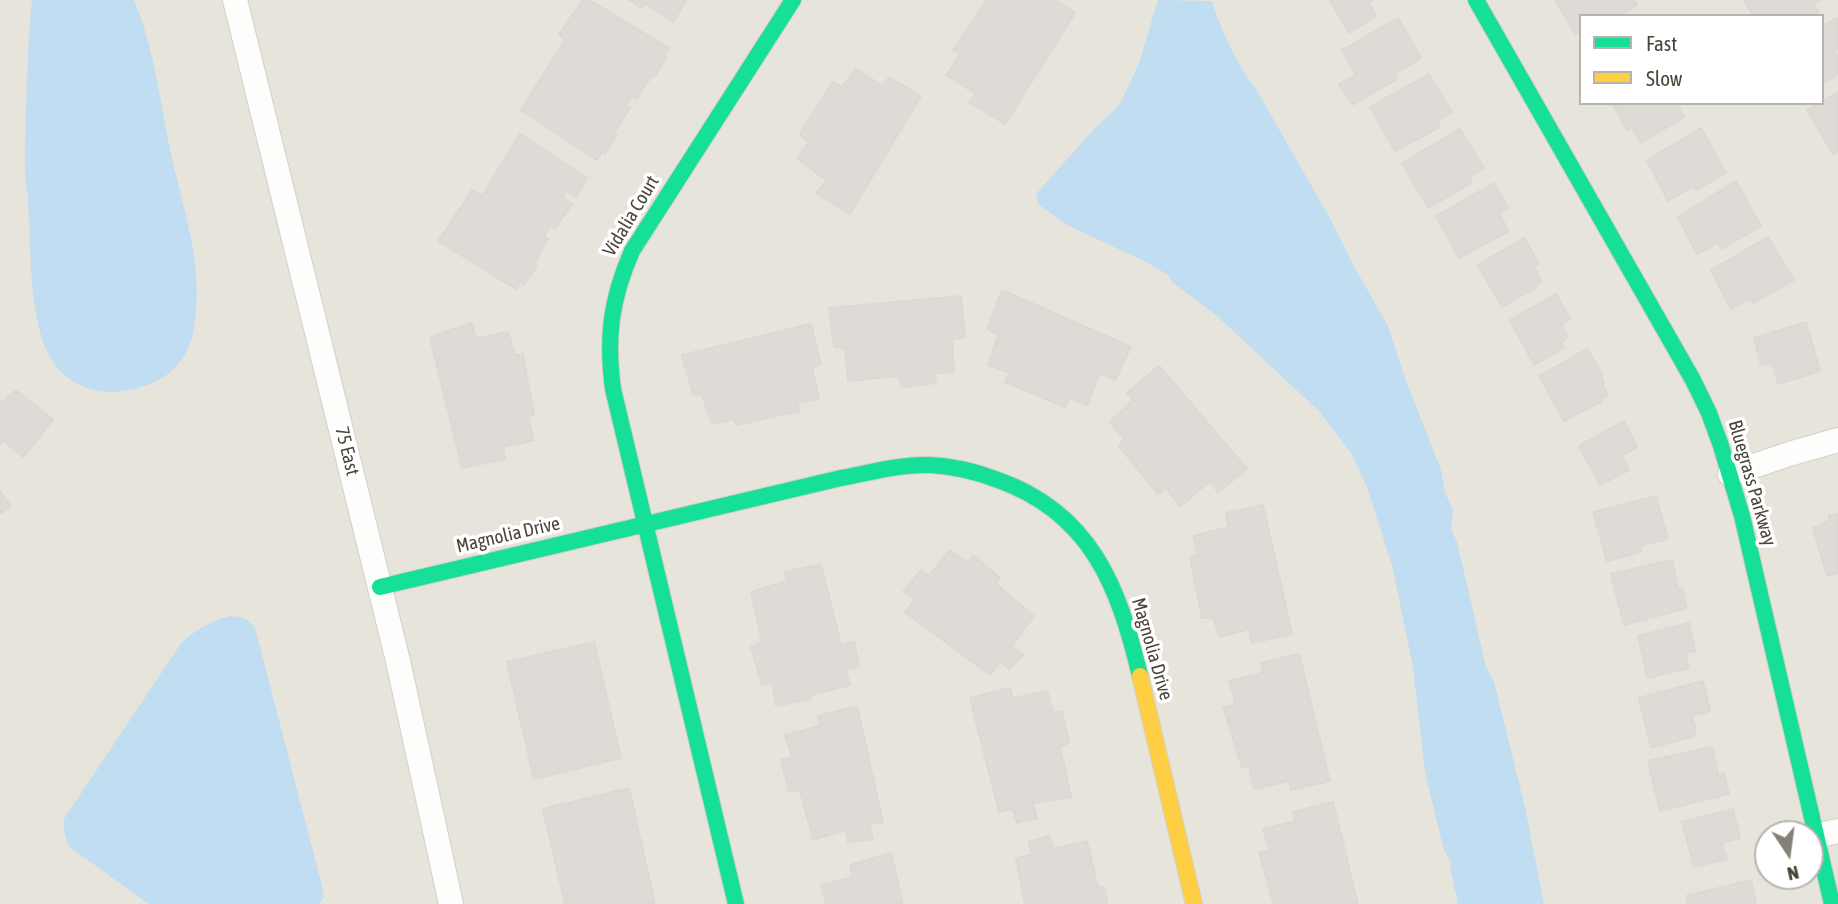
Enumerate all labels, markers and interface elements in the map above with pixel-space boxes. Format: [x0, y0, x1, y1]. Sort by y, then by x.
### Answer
legend [1579, 14, 1824, 105]
text: Fast [1646, 31, 1677, 55]
text: Slow [1646, 66, 1682, 90]
street label: Vidalia Court [598, 172, 664, 260]
street label: Bluegrass Parkway [1723, 418, 1781, 548]
street label: 75 East [330, 424, 364, 478]
street label: Magnolia Drive [454, 512, 562, 558]
street label: Magnolia Drive [1126, 595, 1178, 703]
north arrow [1754, 820, 1824, 890]
text: N [1785, 862, 1801, 885]

